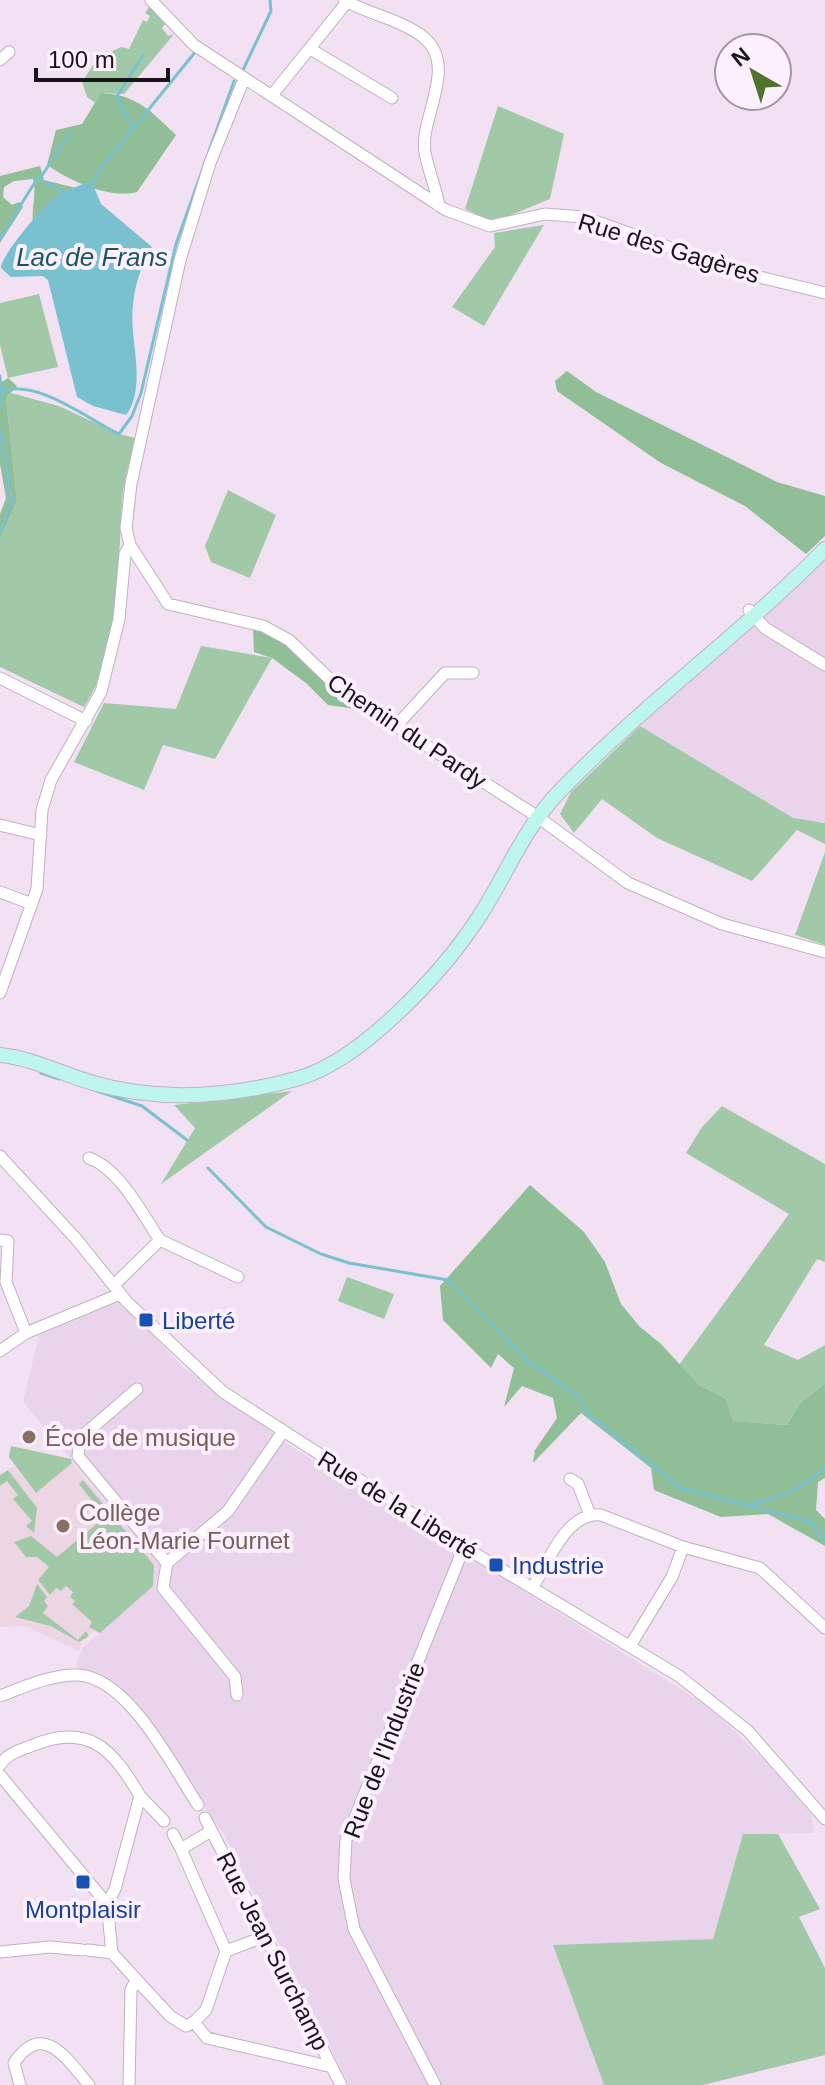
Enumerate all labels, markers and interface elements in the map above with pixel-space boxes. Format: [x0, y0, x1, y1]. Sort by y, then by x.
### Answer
scale bar [36, 32, 168, 82]
north arrow [713, 32, 793, 112]
text: N [727, 42, 755, 72]
text: 100 m [48, 46, 115, 73]
street label: Rue des Gagères [575, 208, 763, 288]
water label: Lac de Frans [16, 242, 168, 272]
street label: Chemin du Pardy [323, 668, 491, 794]
place label: Liberté [162, 1307, 235, 1334]
marker: Liberté [137, 1311, 155, 1329]
place label: École de musique [45, 1424, 236, 1451]
marker: École de musique [20, 1428, 38, 1446]
street label: Rue de la Liberté [313, 1445, 483, 1565]
place label: Collège Léon-Marie Fournet [79, 1499, 290, 1554]
marker: Collège Léon-Marie Fournet [54, 1517, 72, 1535]
place label: Industrie [512, 1552, 604, 1579]
marker: Industrie [487, 1556, 505, 1574]
street label: Rue de l'Industrie [338, 1658, 430, 1842]
street label: Rue Jean Surchamp [211, 1847, 335, 2055]
marker: Montplaisir [74, 1873, 92, 1891]
place label: Montplaisir [25, 1896, 141, 1923]

